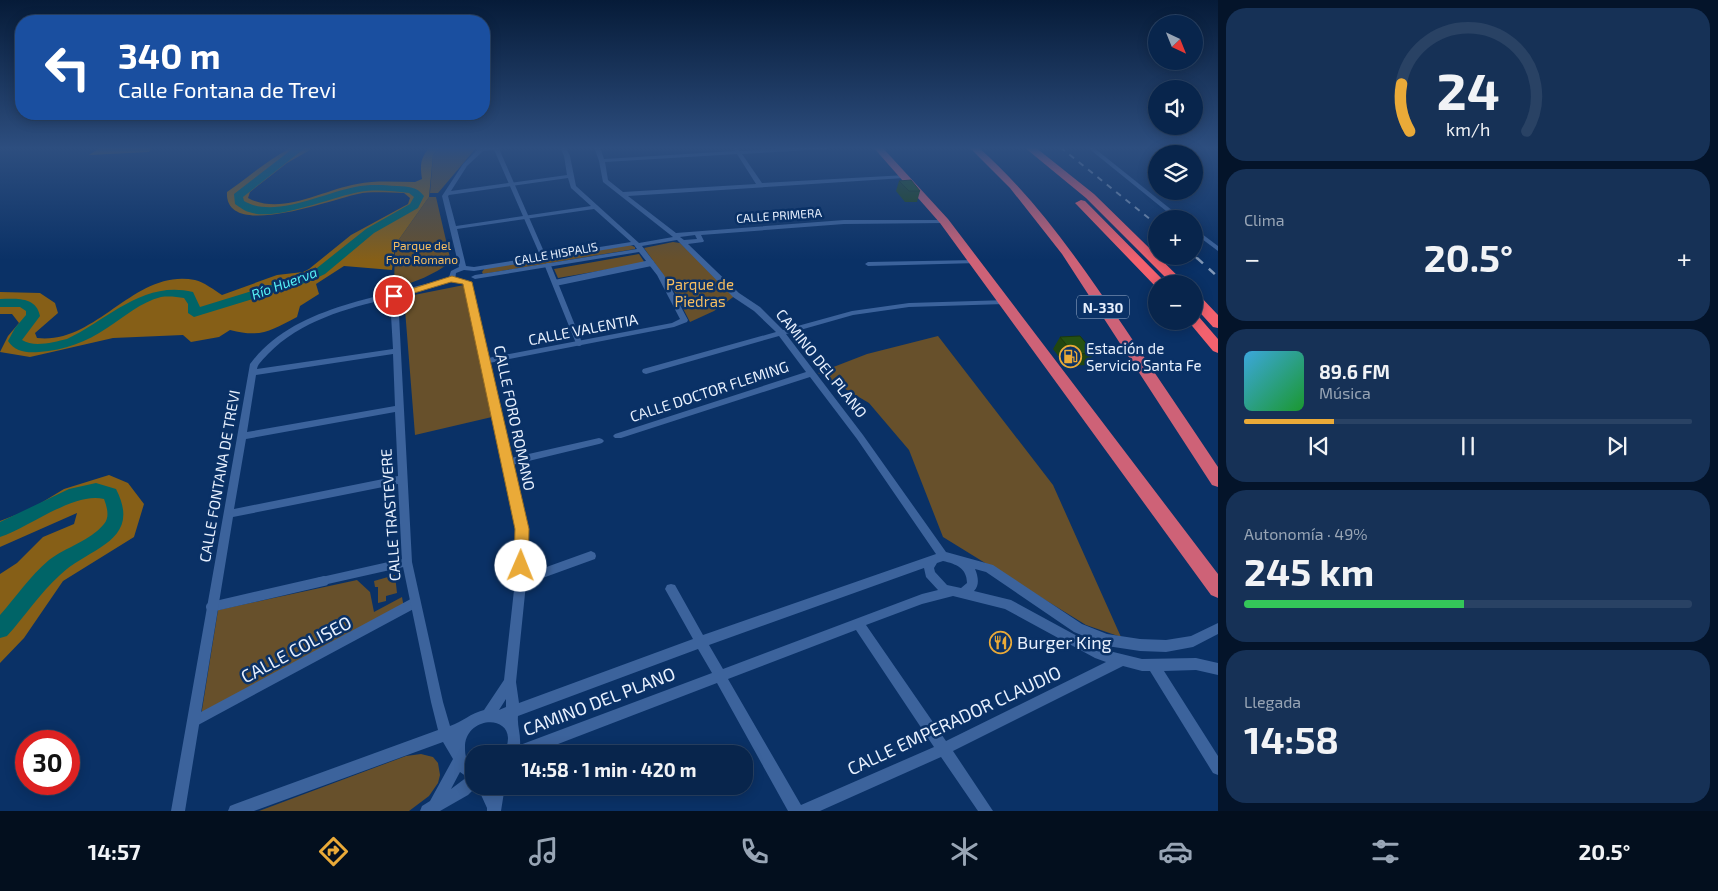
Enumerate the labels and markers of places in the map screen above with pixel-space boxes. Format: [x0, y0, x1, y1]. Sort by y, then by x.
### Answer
pin [373, 275, 415, 317]
place label: Estación de Servicio Santa Fe [1086, 339, 1202, 374]
fuel station icon: Estación de Servicio Santa Fe [1058, 345, 1082, 369]
restaurant icon: Burger King [989, 630, 1013, 654]
place label: Burger King [1017, 631, 1112, 653]

